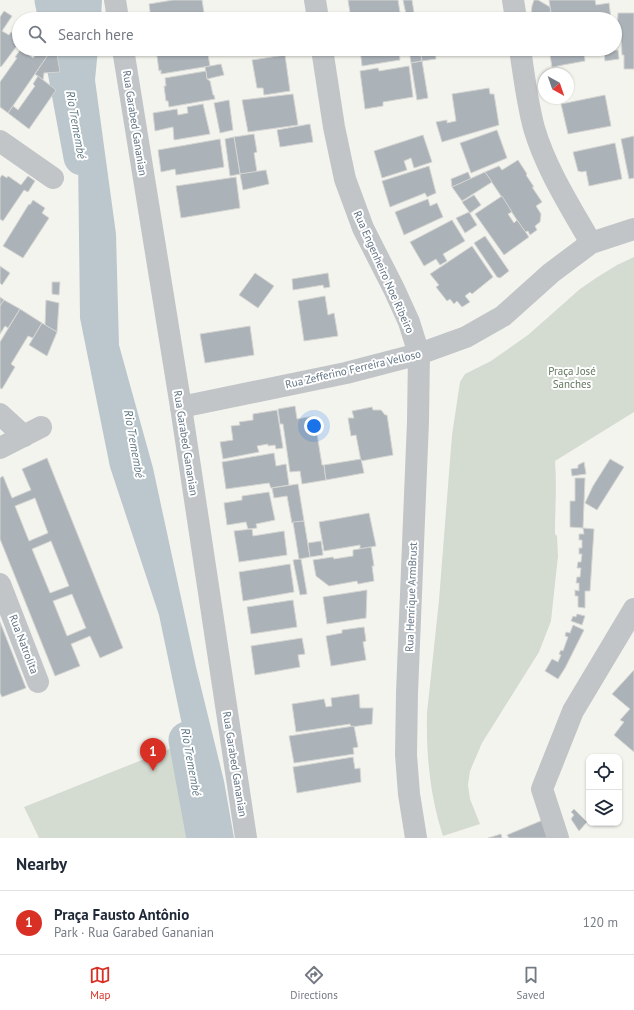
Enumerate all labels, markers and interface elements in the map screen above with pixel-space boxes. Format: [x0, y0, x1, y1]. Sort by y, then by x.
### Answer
search box [12, 12, 622, 56]
icon: search [26, 23, 48, 45]
text: Search here [58, 25, 134, 44]
north arrow [538, 68, 574, 104]
street label: Rua Garabed Gananian [120, 69, 150, 177]
water label: Rio Tremembé [63, 90, 90, 160]
street label: Rua Engenheiro Noe Ribeiro [351, 209, 417, 336]
street label: Rua Zefferino Ferreira Velloso [284, 347, 422, 391]
park label: Praça José Sanches [548, 364, 596, 391]
street label: Rua Garabed Gananian [171, 389, 201, 497]
water label: Rio Tremembé [121, 409, 148, 479]
your location [304, 416, 324, 436]
street label: Rua Henrique ArmBrust [402, 542, 420, 652]
street label: Rua Natrolita [6, 612, 42, 676]
street label: Rua Garabed Gananian [220, 710, 250, 818]
water label: Rio Tremembé [178, 727, 205, 797]
pin: 1 [140, 738, 166, 771]
map controls [586, 754, 622, 826]
button: locate [586, 754, 622, 790]
button: layers [586, 790, 622, 826]
text: Nearby [16, 853, 67, 875]
text: Praça Fausto Antônio [54, 905, 189, 924]
text: 1 [25, 914, 33, 931]
text: 120 m [583, 914, 618, 931]
text: Park · Rua Garabed Gananian [54, 924, 214, 941]
tab: Map [89, 964, 111, 1002]
tab: Directions [290, 964, 338, 1002]
tab: Saved [517, 964, 545, 1002]

